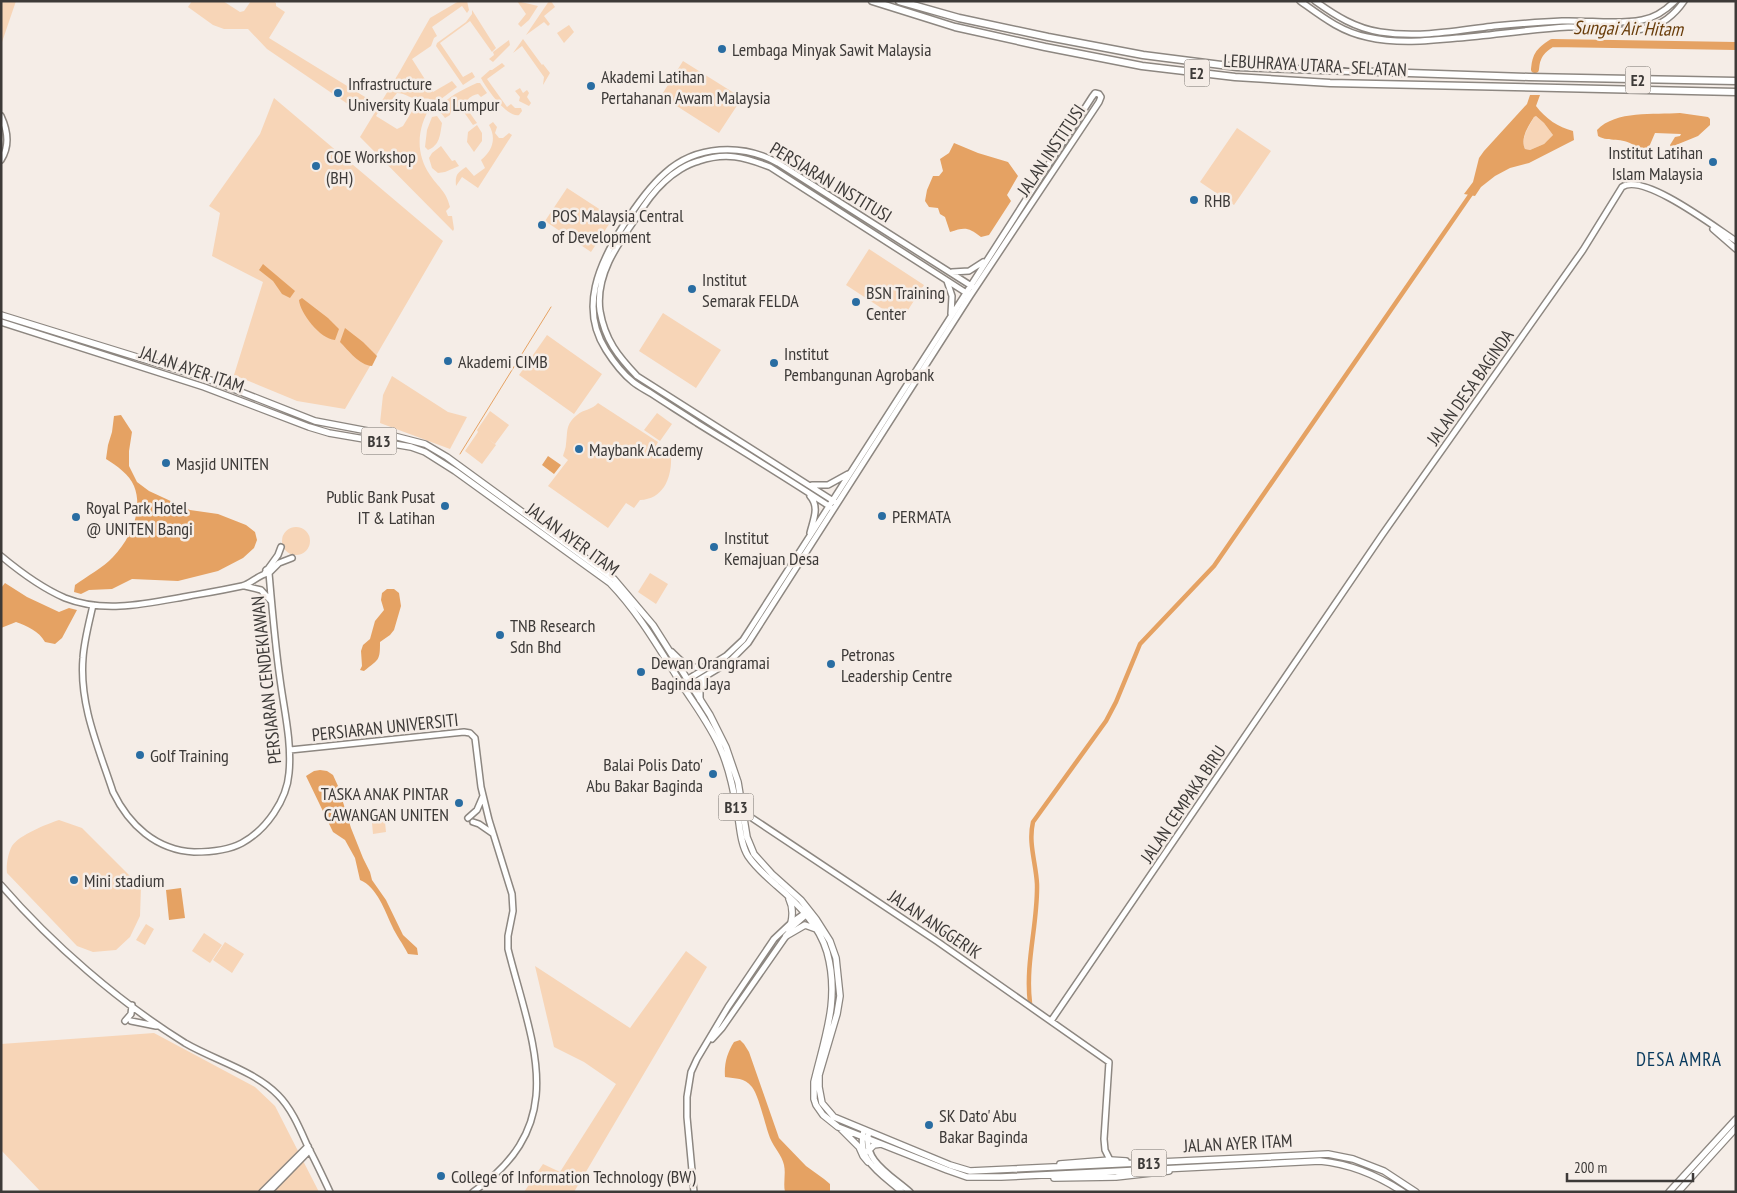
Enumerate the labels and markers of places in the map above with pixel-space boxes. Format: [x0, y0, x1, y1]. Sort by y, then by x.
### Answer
place label: Lembaga Minyak Sawit Malaysia [732, 38, 931, 61]
marker: Lembaga Minyak Sawit Malaysia [716, 43, 728, 55]
place label: Akademi Latihan Pertahanan Awam Malaysia [601, 65, 771, 109]
place label: Infrastructure University Kuala Lumpur [348, 72, 500, 116]
marker: Akademi Latihan Pertahanan Awam Malaysia [585, 80, 597, 92]
marker: Infrastructure University Kuala Lumpur [332, 87, 344, 99]
place label: Institut Latihan Islam Malaysia [1608, 141, 1703, 185]
place label: COE Workshop (BH) [326, 145, 416, 189]
marker: Institut Latihan Islam Malaysia [1707, 156, 1719, 168]
marker: COE Workshop (BH) [310, 160, 322, 172]
place label: RHB [1204, 189, 1231, 212]
marker: RHB [1188, 194, 1200, 206]
place label: POS Malaysia Central of Development [552, 204, 684, 248]
marker: POS Malaysia Central of Development [536, 219, 548, 231]
place label: Institut Semarak FELDA [702, 268, 799, 312]
place label: BSN Training Center [866, 281, 945, 325]
marker: Institut Semarak FELDA [686, 283, 698, 295]
marker: BSN Training Center [850, 296, 862, 308]
place label: Institut Pembangunan Agrobank [784, 342, 934, 386]
place label: Akademi CIMB [458, 350, 548, 373]
marker: Akademi CIMB [442, 355, 454, 367]
marker: Institut Pembangunan Agrobank [768, 357, 780, 369]
place label: Maybank Academy [589, 438, 703, 461]
marker: Maybank Academy [573, 443, 585, 455]
place label: Masjid UNITEN [176, 452, 269, 475]
marker: Masjid UNITEN [160, 457, 172, 469]
place label: Public Bank Pusat IT & Latihan [326, 485, 435, 529]
place label: Royal Park Hotel @ UNITEN Bangi [86, 496, 193, 540]
marker: Public Bank Pusat IT & Latihan [439, 500, 451, 512]
place label: PERMATA [892, 505, 952, 528]
marker: PERMATA [876, 510, 888, 522]
marker: Royal Park Hotel @ UNITEN Bangi [70, 511, 82, 523]
place label: Institut Kemajuan Desa [724, 526, 819, 570]
marker: Institut Kemajuan Desa [708, 541, 720, 553]
place label: TNB Research Sdn Bhd [510, 614, 595, 658]
marker: TNB Research Sdn Bhd [494, 629, 506, 641]
place label: Petronas Leadership Centre [841, 643, 952, 687]
place label: Dewan Orangramai Baginda Jaya [651, 651, 770, 695]
marker: Petronas Leadership Centre [825, 658, 837, 670]
marker: Dewan Orangramai Baginda Jaya [635, 666, 647, 678]
place label: Golf Training [150, 744, 229, 767]
marker: Golf Training [134, 749, 146, 761]
place label: Balai Polis Dato' Abu Bakar Baginda [586, 753, 703, 797]
marker: Balai Polis Dato' Abu Bakar Baginda [707, 768, 719, 780]
place label: TASKA ANAK PINTAR CAWANGAN UNITEN [321, 782, 449, 826]
marker: TASKA ANAK PINTAR CAWANGAN UNITEN [453, 797, 465, 809]
place label: Mini stadium [84, 869, 164, 892]
marker: Mini stadium [68, 874, 80, 886]
place label: SK Dato' Abu Bakar Baginda [939, 1104, 1028, 1148]
marker: SK Dato' Abu Bakar Baginda [923, 1119, 935, 1131]
place label: College of Information Technology (BW) [451, 1165, 696, 1188]
marker: College of Information Technology (BW) [435, 1170, 447, 1182]

